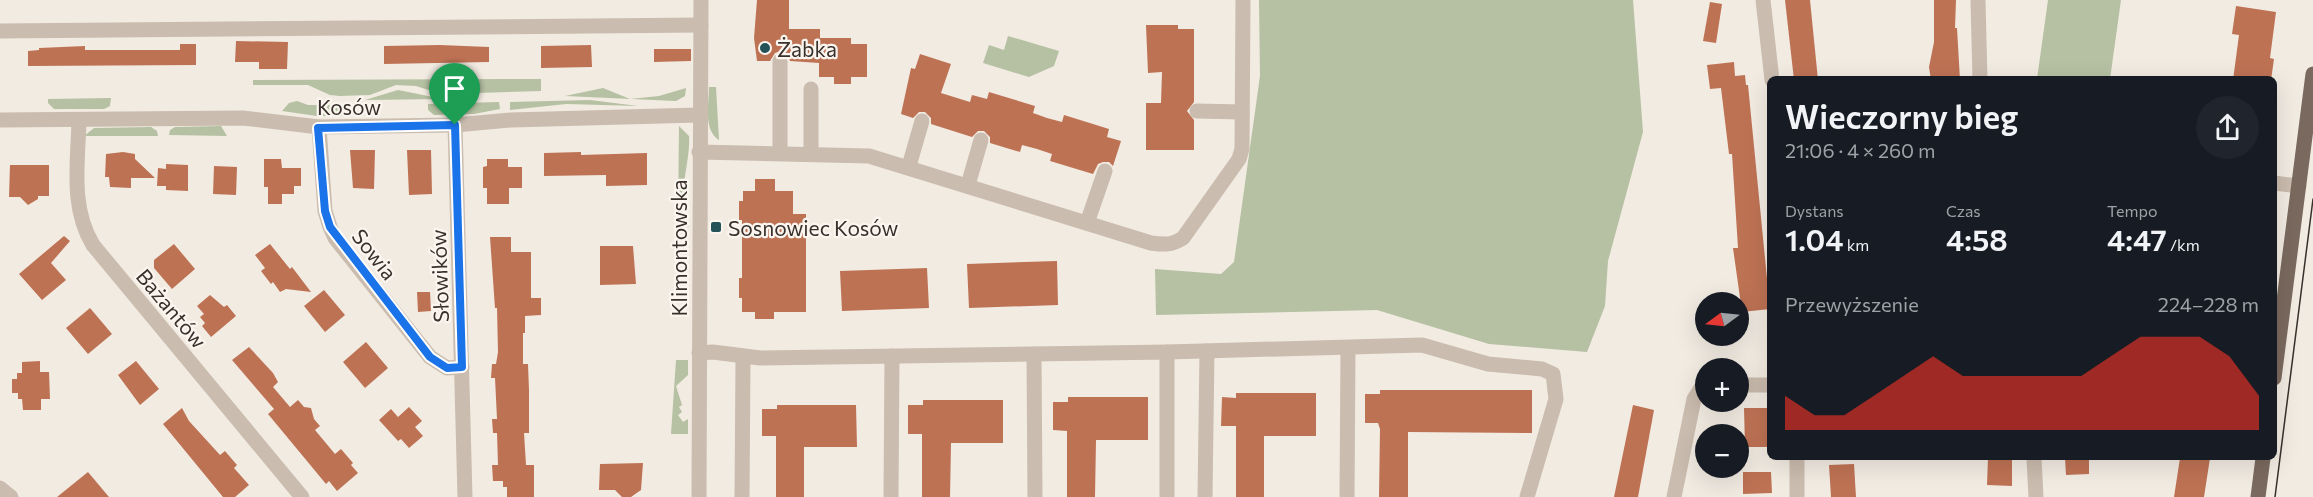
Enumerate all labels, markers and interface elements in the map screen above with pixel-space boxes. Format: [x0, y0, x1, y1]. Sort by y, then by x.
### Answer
place label: Żabka [777, 36, 837, 61]
marker: Żabka [758, 41, 772, 55]
pin [429, 63, 480, 125]
icon: arrive [438, 72, 471, 105]
street label: Kosów [317, 94, 381, 119]
text: Wieczorny bieg [1785, 95, 2018, 136]
button: share [2196, 96, 2259, 159]
text: 21:06 · 4 × 260 m [1785, 138, 1935, 162]
street label: Klimontowska [666, 179, 691, 317]
text: Dystans [1785, 201, 1844, 220]
text: Czas [1946, 201, 1981, 220]
text: Tempo [2107, 201, 2157, 220]
place label: Sosnowiec Kosów [728, 215, 899, 240]
marker: Sosnowiec Kosów [709, 220, 723, 234]
text: 1.04 [1785, 220, 1844, 257]
text: 4:58 [1946, 220, 2008, 257]
text: 4:47 [2107, 220, 2167, 257]
street label: Sowia [347, 224, 403, 284]
street label: Słowików [425, 229, 453, 323]
text: km [1844, 235, 1869, 254]
text: /km [2167, 235, 2200, 254]
street label: Bażantów [132, 263, 212, 353]
north arrow [1695, 292, 1749, 346]
map controls [1695, 292, 1749, 478]
text: Przewyższenie [1785, 292, 1919, 316]
text: 224–228 m [2158, 292, 2259, 316]
button: + [1695, 358, 1749, 412]
button: − [1695, 424, 1749, 478]

